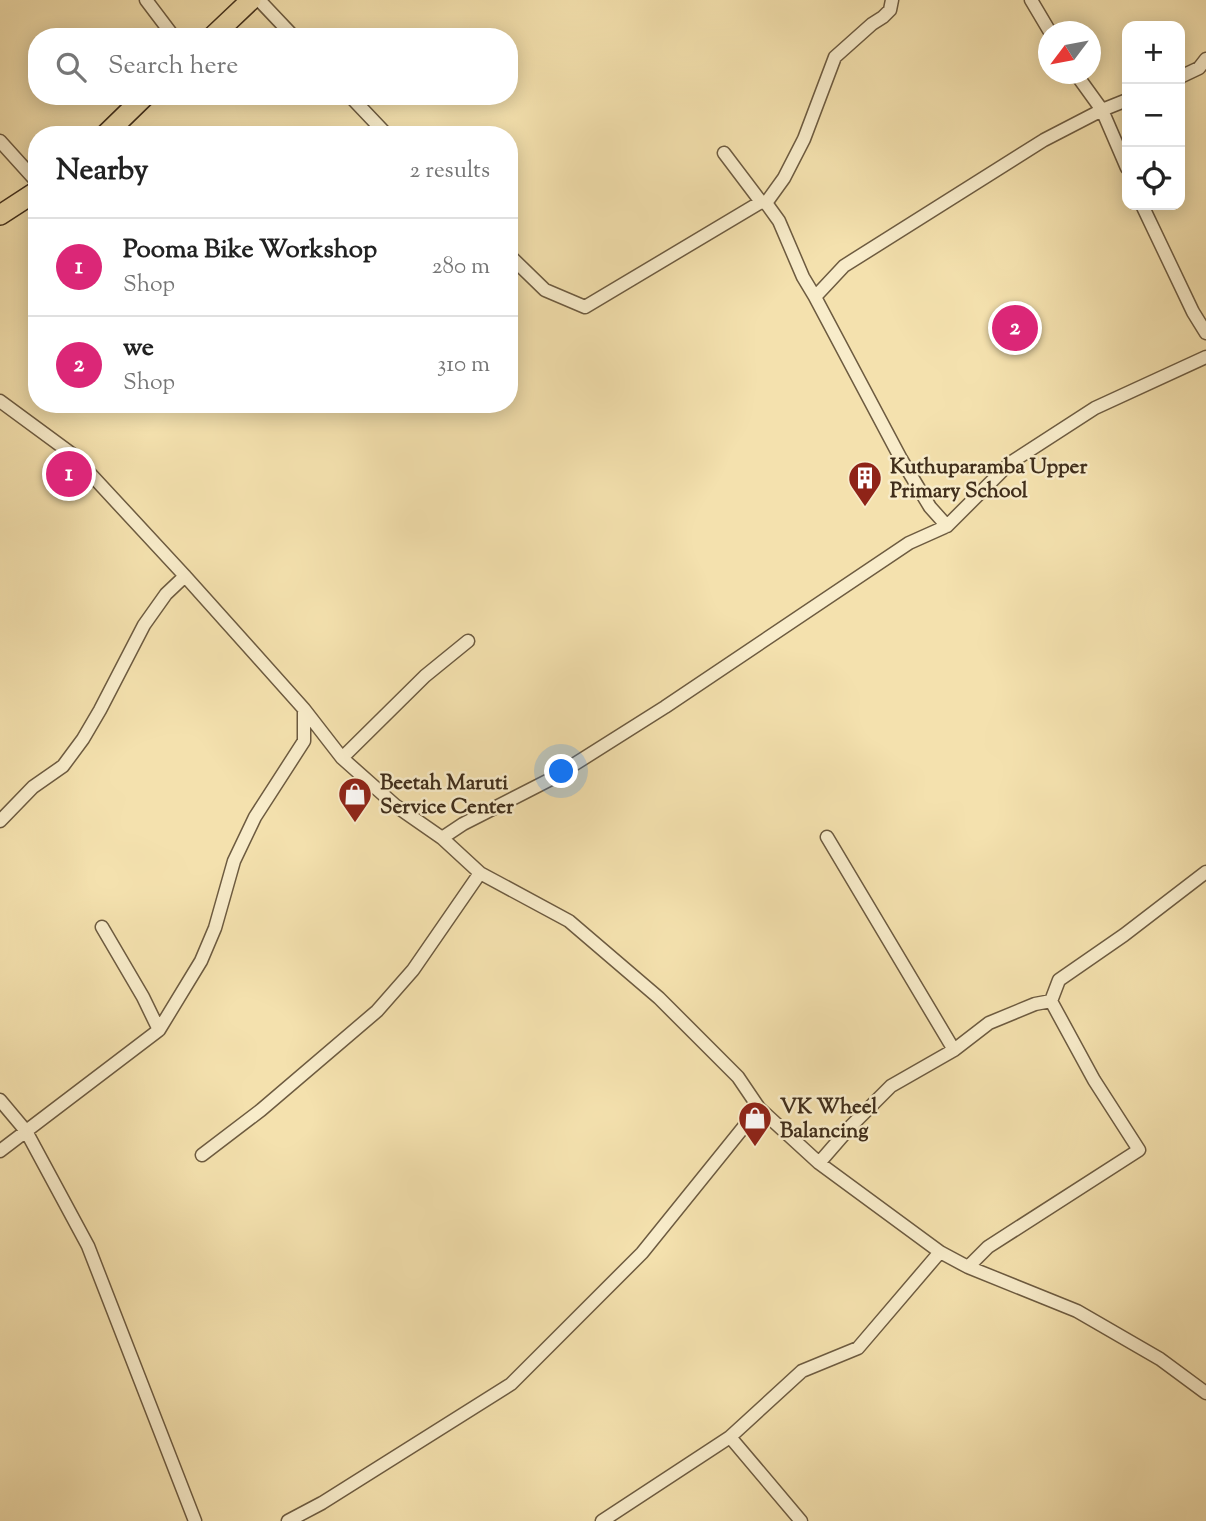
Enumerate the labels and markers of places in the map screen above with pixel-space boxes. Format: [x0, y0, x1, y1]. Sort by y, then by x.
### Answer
pin: 2 [992, 302, 1038, 354]
pin: 1 [46, 448, 92, 500]
place label: Kuthuparamba Upper Primary School [890, 453, 1087, 507]
building icon: Kuthuparamba Upper Primary School [846, 459, 884, 508]
place label: Beetah Maruti Service Center [380, 769, 514, 823]
shop icon: Beetah Maruti Service Center [336, 775, 374, 824]
place label: VK Wheel Balancing [780, 1093, 878, 1147]
shop icon: VK Wheel Balancing [736, 1099, 774, 1148]

